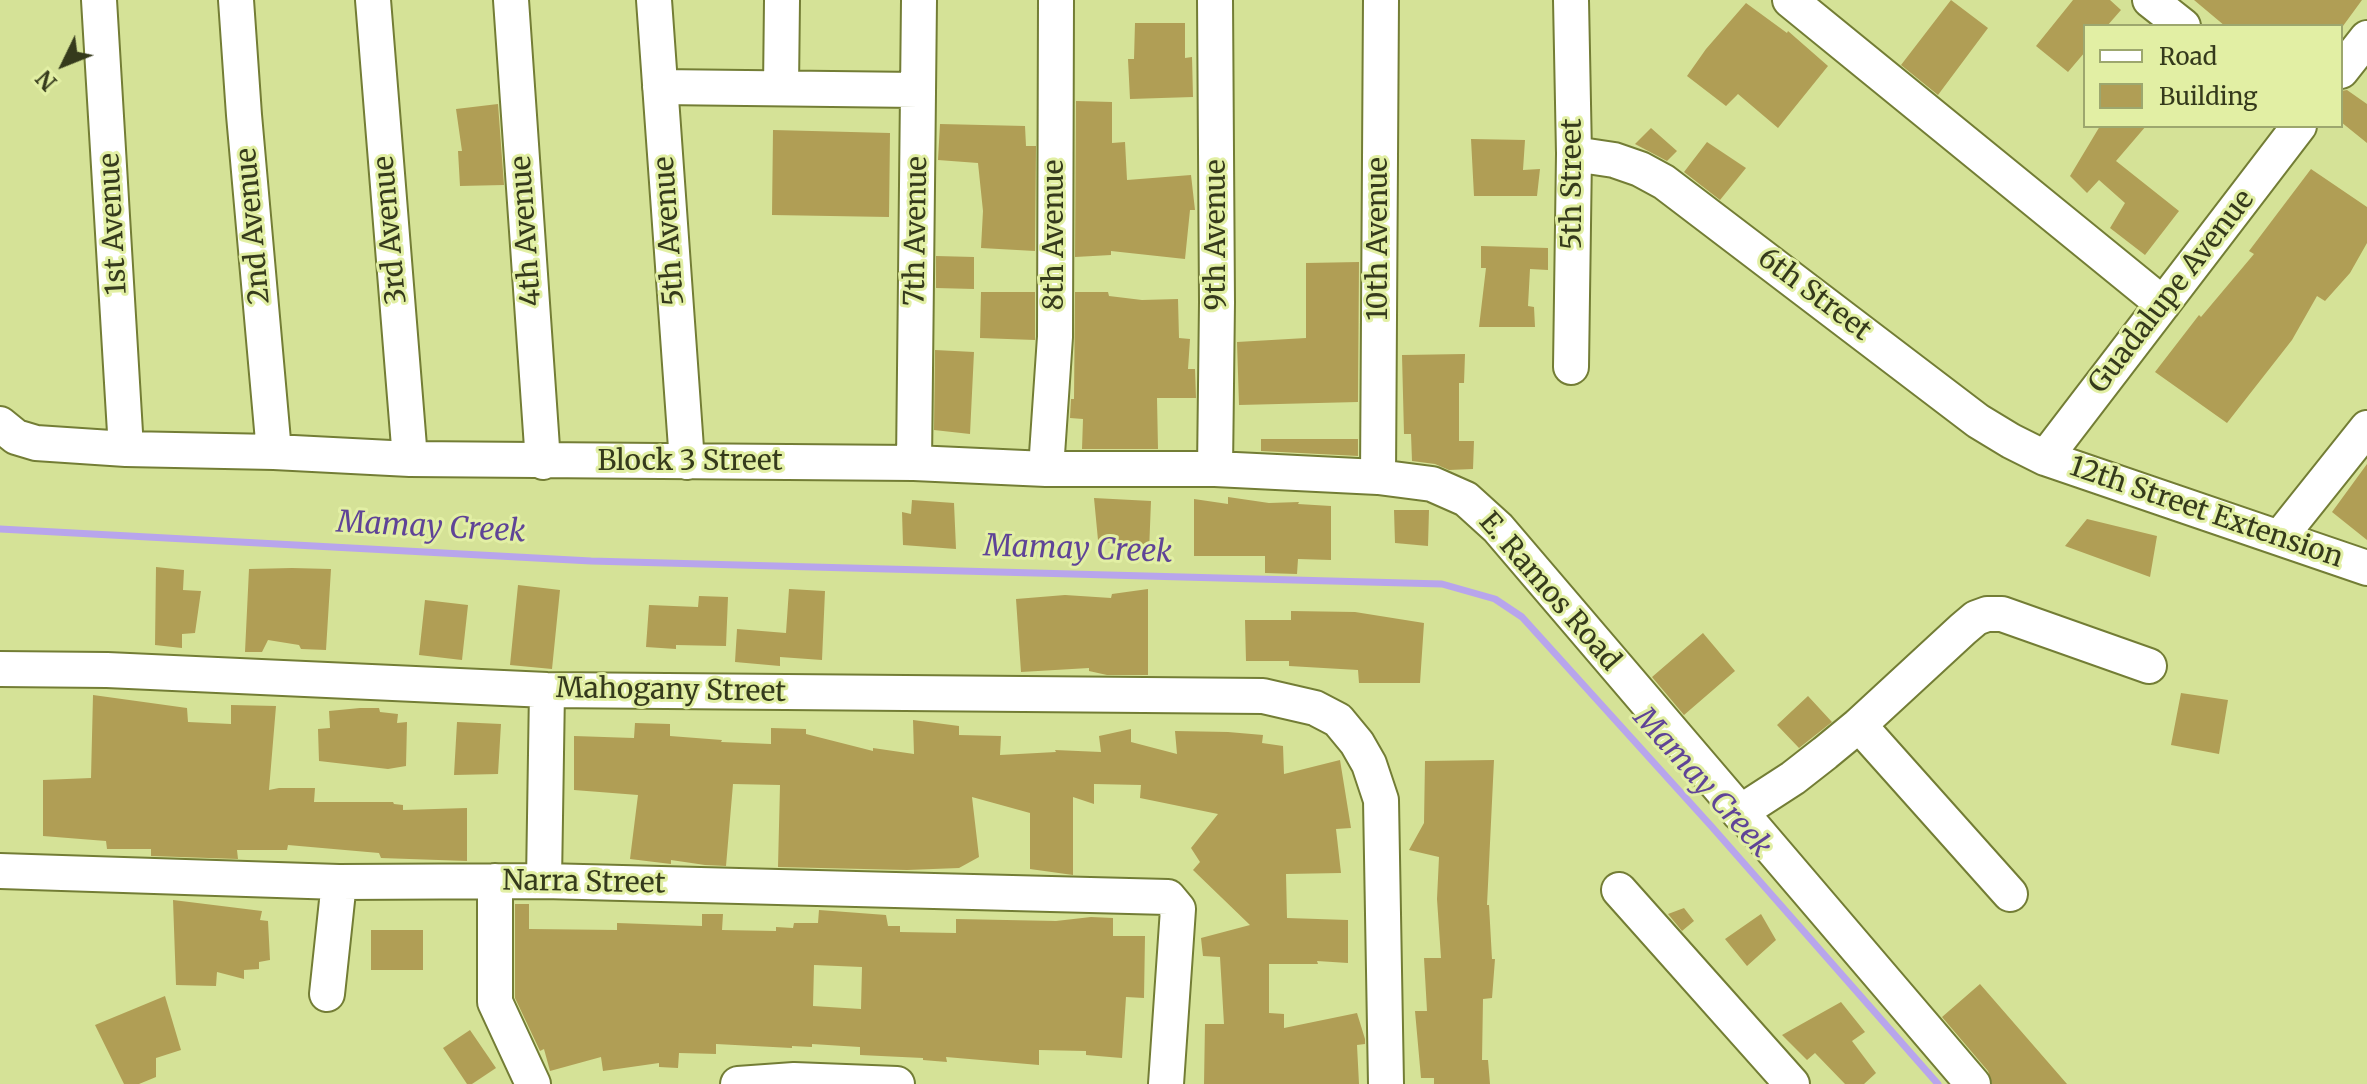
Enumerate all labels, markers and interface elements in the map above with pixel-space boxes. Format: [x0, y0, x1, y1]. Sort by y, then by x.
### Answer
north arrow [24, 24, 104, 104]
legend [2083, 24, 2343, 128]
text: Road [2159, 41, 2217, 72]
text: N [30, 64, 63, 96]
text: Building [2159, 81, 2258, 112]
street label: 5th Street [1556, 118, 1590, 250]
street label: 2nd Avenue [230, 146, 278, 306]
street label: 1st Avenue [94, 152, 134, 296]
street label: 3rd Avenue [368, 154, 414, 306]
street label: 4th Avenue [505, 155, 549, 307]
street label: 5th Avenue [648, 155, 692, 307]
street label: 7th Avenue [899, 156, 935, 306]
street label: 10th Avenue [1362, 157, 1396, 321]
street label: 9th Avenue [1200, 159, 1234, 311]
street label: 8th Avenue [1038, 160, 1072, 310]
street label: Guadalupe Avenue [2082, 184, 2262, 400]
street label: 6th Street [1751, 242, 1877, 348]
street label: Block 3 Street [597, 445, 783, 479]
street label: 12th Street Extension [2065, 450, 2347, 576]
water label: Mamay Creek [336, 505, 526, 551]
street label: E. Ramos Road [1471, 506, 1627, 678]
water label: Mamay Creek [983, 529, 1173, 571]
street label: Mahogany Street [556, 672, 786, 710]
water label: Mamay Creek [1626, 701, 1778, 865]
street label: Narra Street [502, 865, 666, 901]

